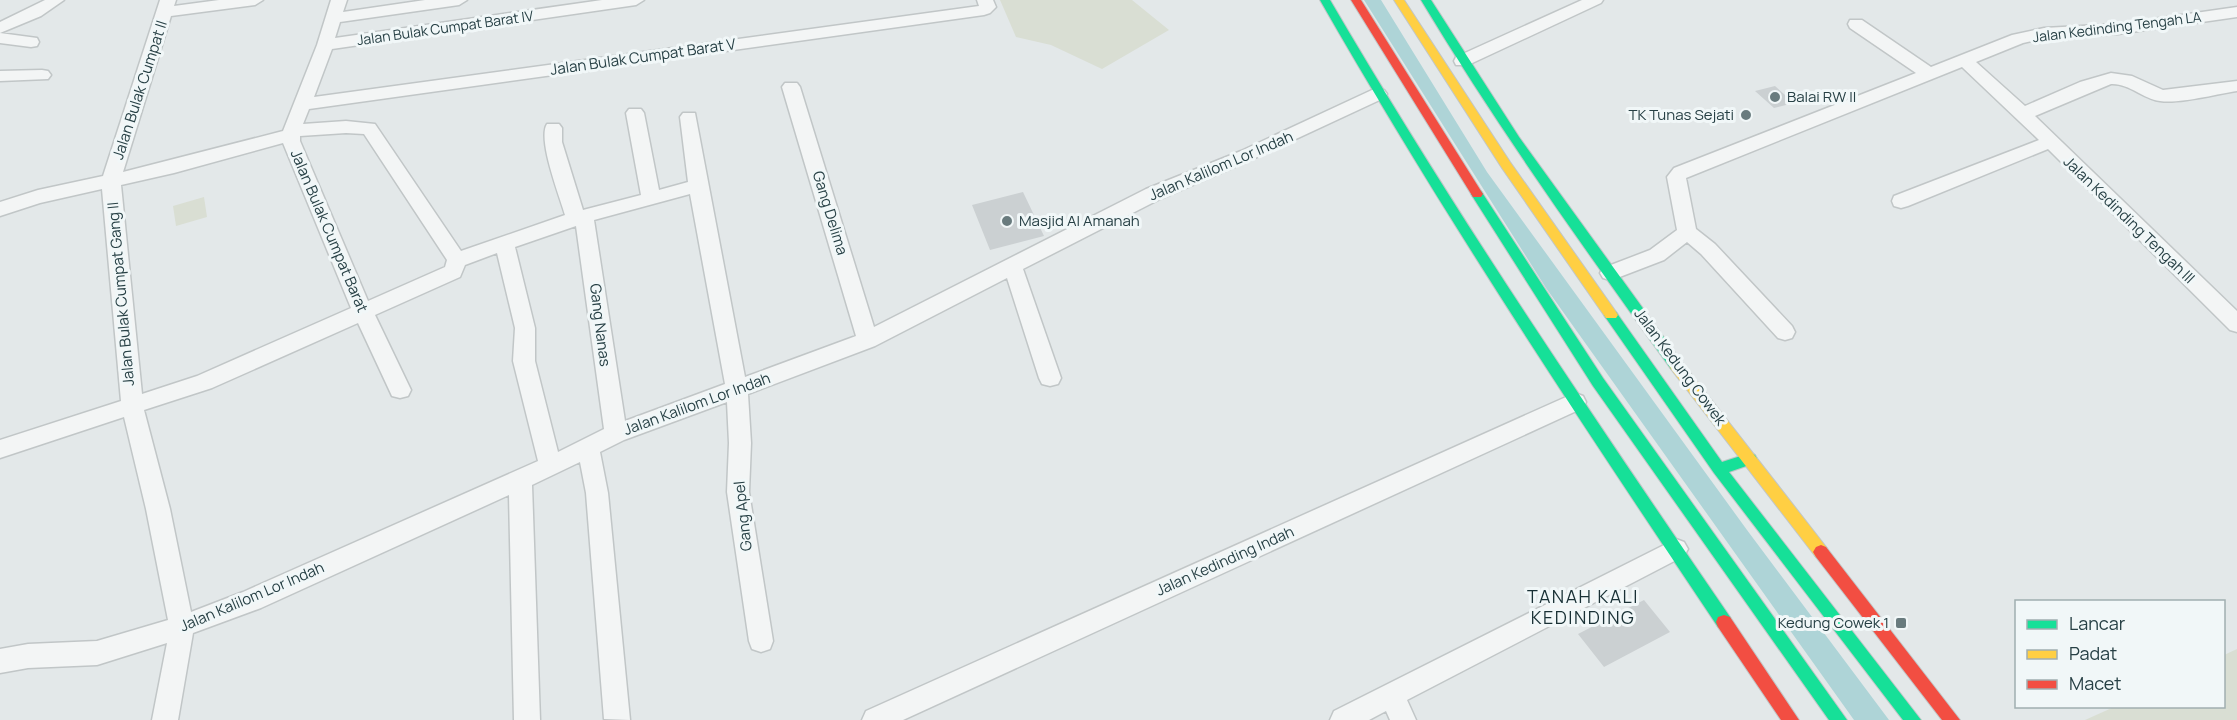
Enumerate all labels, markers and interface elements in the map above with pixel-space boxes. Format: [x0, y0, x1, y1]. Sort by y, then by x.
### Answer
street label: Jalan Bulak Cumpat Barat IV [356, 6, 535, 49]
street label: Jalan Kedinding Tengah LA [2031, 7, 2203, 46]
street label: Jalan Bulak Cumpat II [107, 18, 172, 162]
street label: Jalan Bulak Cumpat Barat V [549, 33, 737, 80]
place label: Balai RW II [1787, 86, 1856, 107]
marker: Balai RW II [1768, 90, 1782, 104]
place label: TK Tunas Sejati [1629, 104, 1734, 125]
marker: TK Tunas Sejati [1739, 108, 1753, 122]
street label: Jalan Kalilom Lor Indah [1145, 126, 1296, 205]
street label: Jalan Bulak Cumpat Barat [286, 146, 373, 315]
street label: Jalan Kedinding Tengah III [2059, 151, 2200, 288]
street label: Gang Delima [808, 168, 853, 257]
street label: Jalan Bulak Cumpat Gang II [102, 201, 139, 387]
place label: Masjid Al Amanah [1019, 210, 1140, 231]
marker: Masjid Al Amanah [1000, 214, 1014, 228]
street label: Gang Nanas [585, 282, 616, 368]
street label: Jalan Kedung Cowek [1629, 304, 1732, 430]
street label: Jalan Kalilom Lor Indah [621, 367, 773, 440]
street label: Gang Apel [728, 480, 757, 552]
street label: Jalan Kedinding Indah [1152, 521, 1297, 600]
street label: Jalan Kalilom Lor Indah [176, 557, 327, 636]
district label: TANAH KALI KEDINDING [1527, 584, 1639, 629]
legend [2015, 600, 2225, 708]
text: Lancar [2069, 611, 2126, 635]
place label: Kedung Cowek 1 [1778, 612, 1889, 633]
marker: Kedung Cowek 1 [1894, 616, 1908, 630]
text: Padat [2069, 641, 2117, 665]
text: Macet [2069, 671, 2122, 695]

